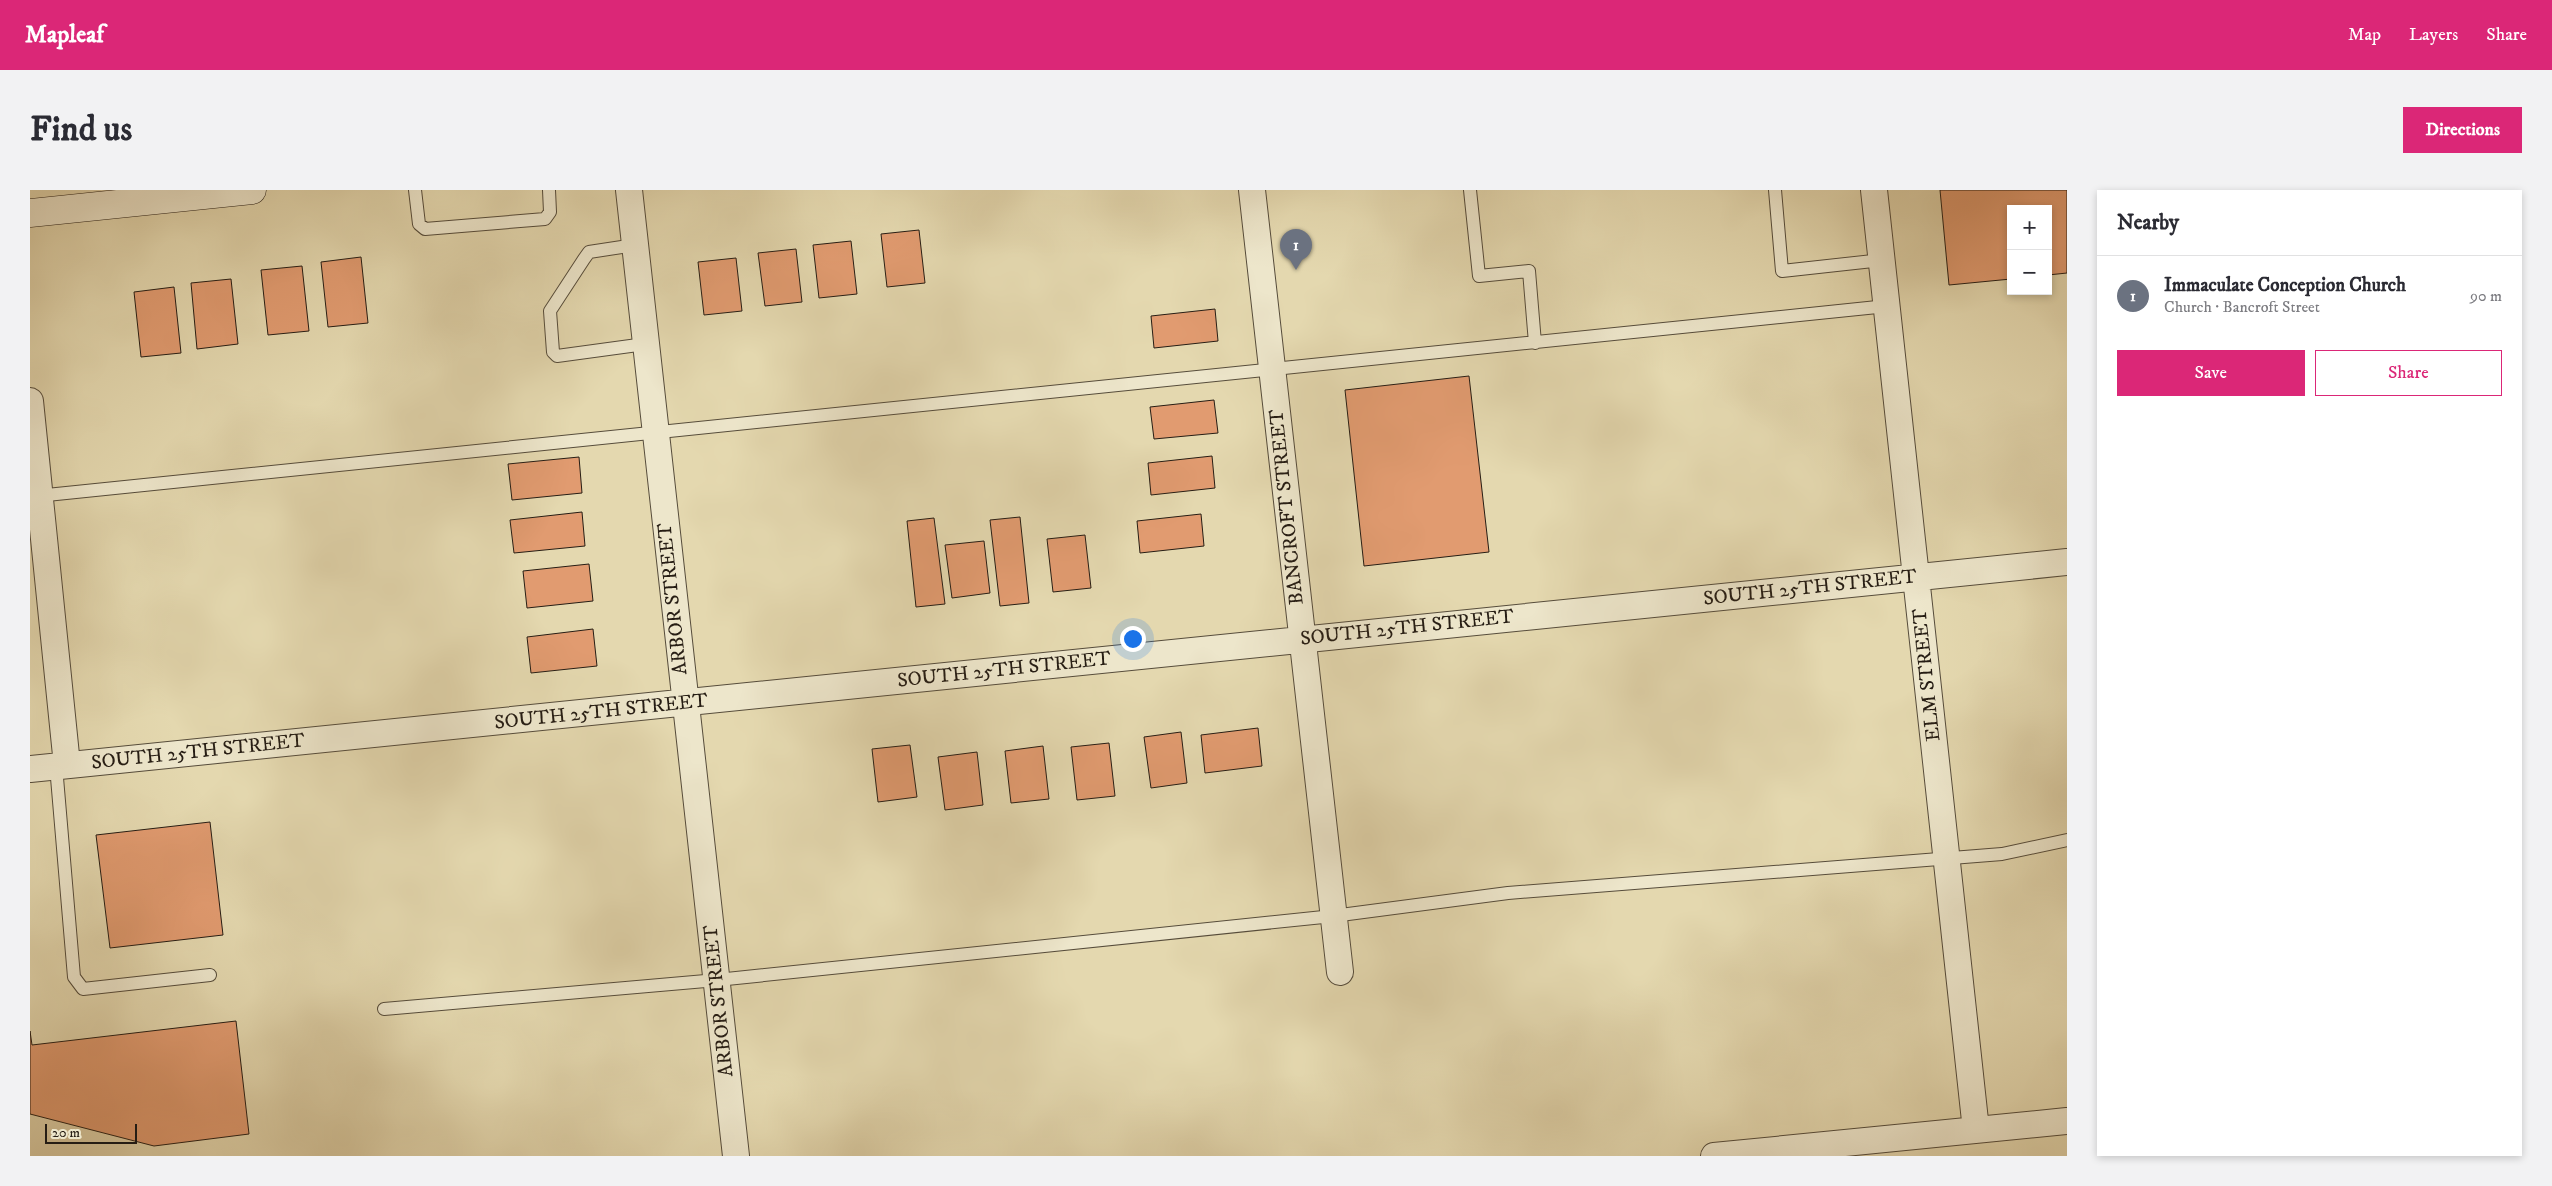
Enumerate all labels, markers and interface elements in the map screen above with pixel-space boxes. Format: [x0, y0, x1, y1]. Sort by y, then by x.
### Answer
text: Mapleaf [25, 20, 104, 50]
text: Map [2348, 24, 2381, 46]
text: Layers [2409, 24, 2458, 46]
text: Share [2486, 24, 2527, 46]
button: Directions [2403, 107, 2522, 153]
text: Find us [30, 108, 132, 152]
map controls [2007, 205, 2052, 295]
button: + [2007, 205, 2052, 250]
text: Nearby [2117, 210, 2179, 236]
pin: 1 [1280, 229, 1312, 270]
button: − [2007, 250, 2052, 295]
text: Immaculate Conception Church [2164, 274, 2406, 297]
text: 1 [2130, 286, 2136, 306]
text: 90 m [2470, 286, 2502, 306]
text: Church · Bancroft Street [2164, 297, 2320, 317]
button: Save [2117, 350, 2305, 396]
button: Share [2315, 350, 2502, 396]
street label: BANCROFT STREET [1264, 408, 1310, 606]
street label: ARBOR STREET [653, 522, 693, 676]
street label: SOUTH 25TH STREET [1702, 564, 1918, 612]
street label: SOUTH 25TH STREET [1299, 604, 1515, 652]
street label: ELM STREET [1908, 607, 1946, 743]
your location [1120, 626, 1146, 652]
street label: SOUTH 25TH STREET [896, 646, 1112, 694]
street label: SOUTH 25TH STREET [493, 688, 709, 736]
street label: SOUTH 25TH STREET [90, 728, 306, 776]
street label: ARBOR STREET [699, 924, 739, 1078]
scale bar [45, 1121, 138, 1144]
text: 20 m [52, 1124, 80, 1142]

